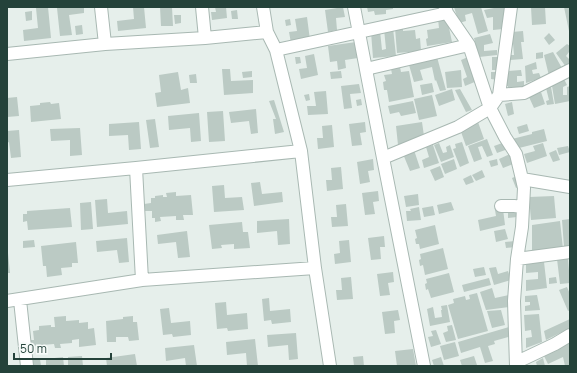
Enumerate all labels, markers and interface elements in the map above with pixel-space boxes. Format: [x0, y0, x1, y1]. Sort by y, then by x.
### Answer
scale bar [14, 335, 111, 361]
text: 50 m [20, 340, 47, 357]

